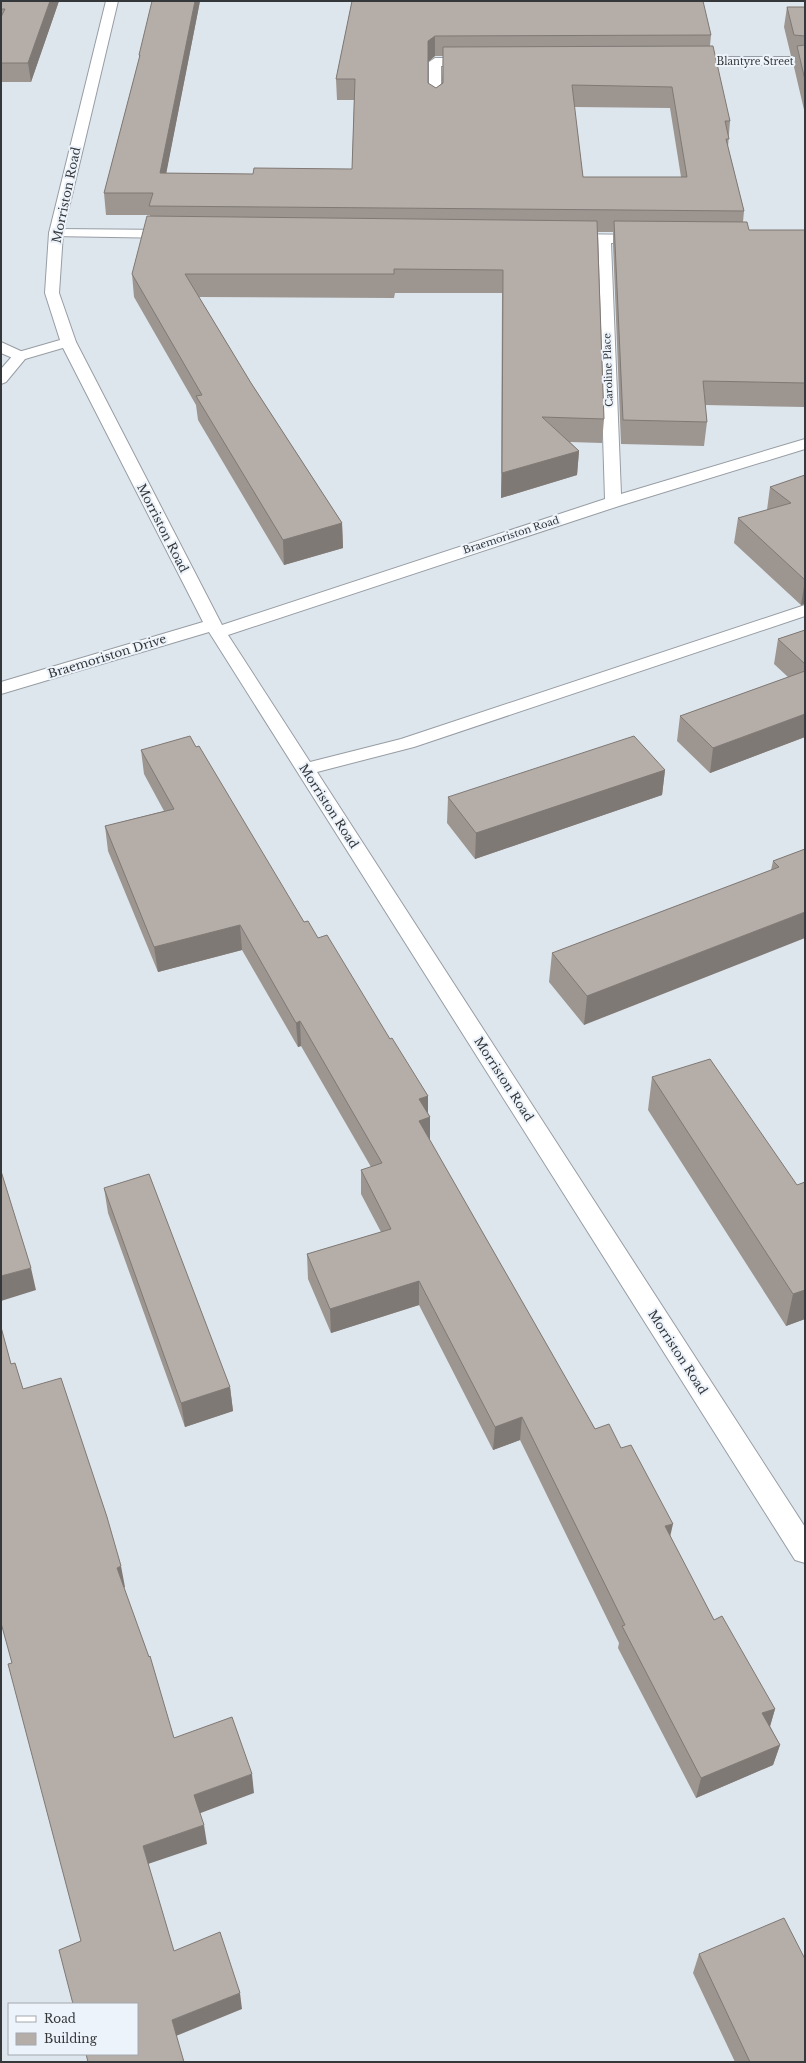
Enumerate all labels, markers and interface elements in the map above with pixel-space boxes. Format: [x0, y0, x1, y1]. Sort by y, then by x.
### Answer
street label: Blantyre Street [717, 55, 794, 68]
street label: Morriston Road [49, 146, 83, 244]
street label: Caroline Place [600, 333, 616, 407]
street label: Morriston Road [134, 481, 192, 575]
street label: Braemoriston Road [461, 513, 561, 557]
street label: Braemoriston Drive [46, 631, 168, 681]
street label: Morriston Road [296, 761, 362, 851]
street label: Morriston Road [471, 1034, 537, 1124]
street label: Morriston Road [645, 1307, 711, 1397]
legend [8, 2003, 138, 2055]
text: Road [44, 2011, 76, 2026]
text: Building [44, 2031, 98, 2046]

